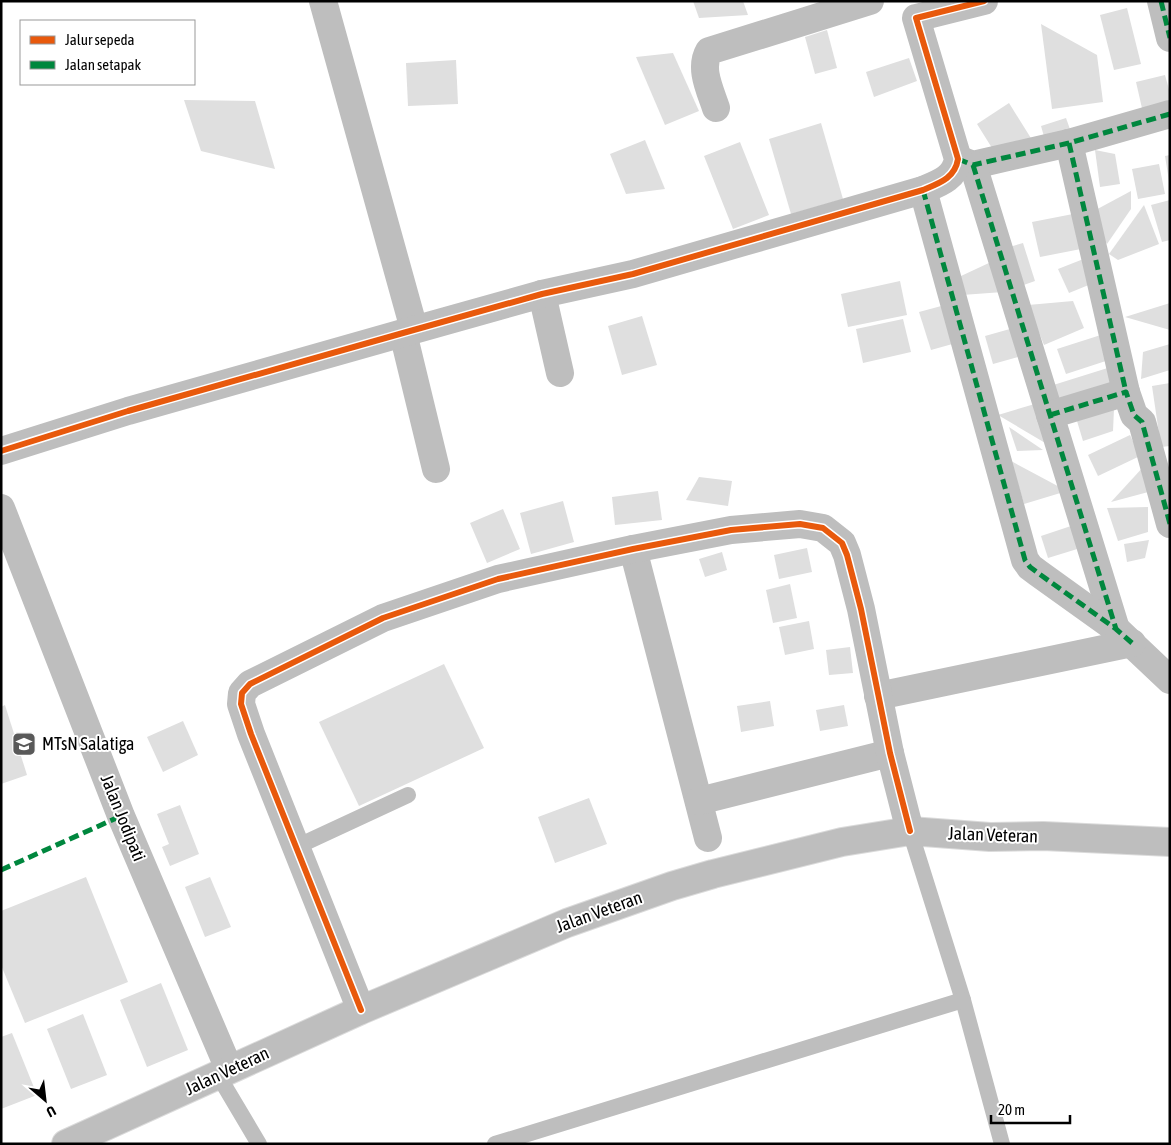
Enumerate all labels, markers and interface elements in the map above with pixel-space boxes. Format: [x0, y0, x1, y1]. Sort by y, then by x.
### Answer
legend [20, 20, 195, 85]
text: Jalur sepeda [65, 31, 135, 48]
text: Jalan setapak [65, 56, 142, 73]
school or university icon: MTsN Salatiga [11, 731, 37, 757]
place label: MTsN Salatiga [42, 733, 134, 754]
street label: Jalan Jodipati [97, 771, 150, 864]
street label: Jalan Veteran [948, 822, 1038, 847]
street label: Jalan Veteran [553, 886, 645, 937]
street label: Jalan Veteran [181, 1042, 272, 1099]
north arrow [20, 1075, 70, 1125]
scale bar [991, 1092, 1070, 1124]
text: 20 m [998, 1101, 1025, 1118]
text: U [44, 1102, 59, 1120]

